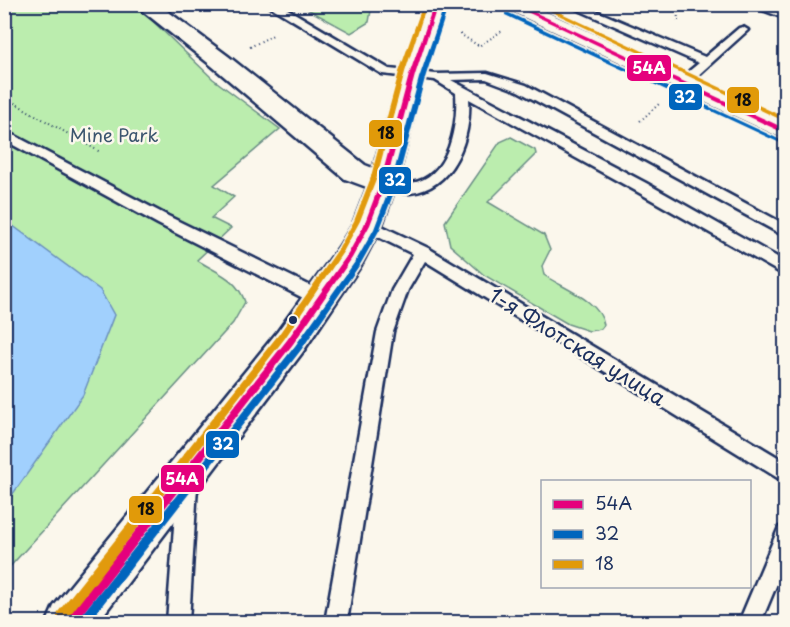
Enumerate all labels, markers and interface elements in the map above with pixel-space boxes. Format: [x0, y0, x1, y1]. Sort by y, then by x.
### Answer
line badge: 54А [626, 54, 672, 82]
text: 54А [632, 55, 666, 79]
line badge: 32 [668, 83, 703, 111]
text: 32 [674, 84, 696, 108]
line badge: 18 [726, 86, 760, 114]
text: 18 [734, 87, 752, 111]
line badge: 18 [368, 119, 403, 148]
text: 18 [377, 120, 395, 144]
park label: Mine Park [70, 121, 158, 148]
line badge: 32 [378, 166, 412, 195]
text: 32 [384, 167, 406, 191]
street label: 1-я Флотская улица [484, 278, 673, 413]
unlabelled marker [287, 314, 299, 326]
line badge: 32 [205, 430, 240, 459]
text: 32 [212, 431, 234, 455]
line badge: 54А [160, 464, 205, 493]
text: 54А [165, 466, 199, 490]
legend [541, 480, 751, 588]
text: 54А [595, 489, 632, 516]
line badge: 18 [128, 495, 163, 524]
text: 18 [137, 496, 155, 520]
text: 32 [595, 519, 619, 546]
text: 18 [595, 549, 614, 576]

